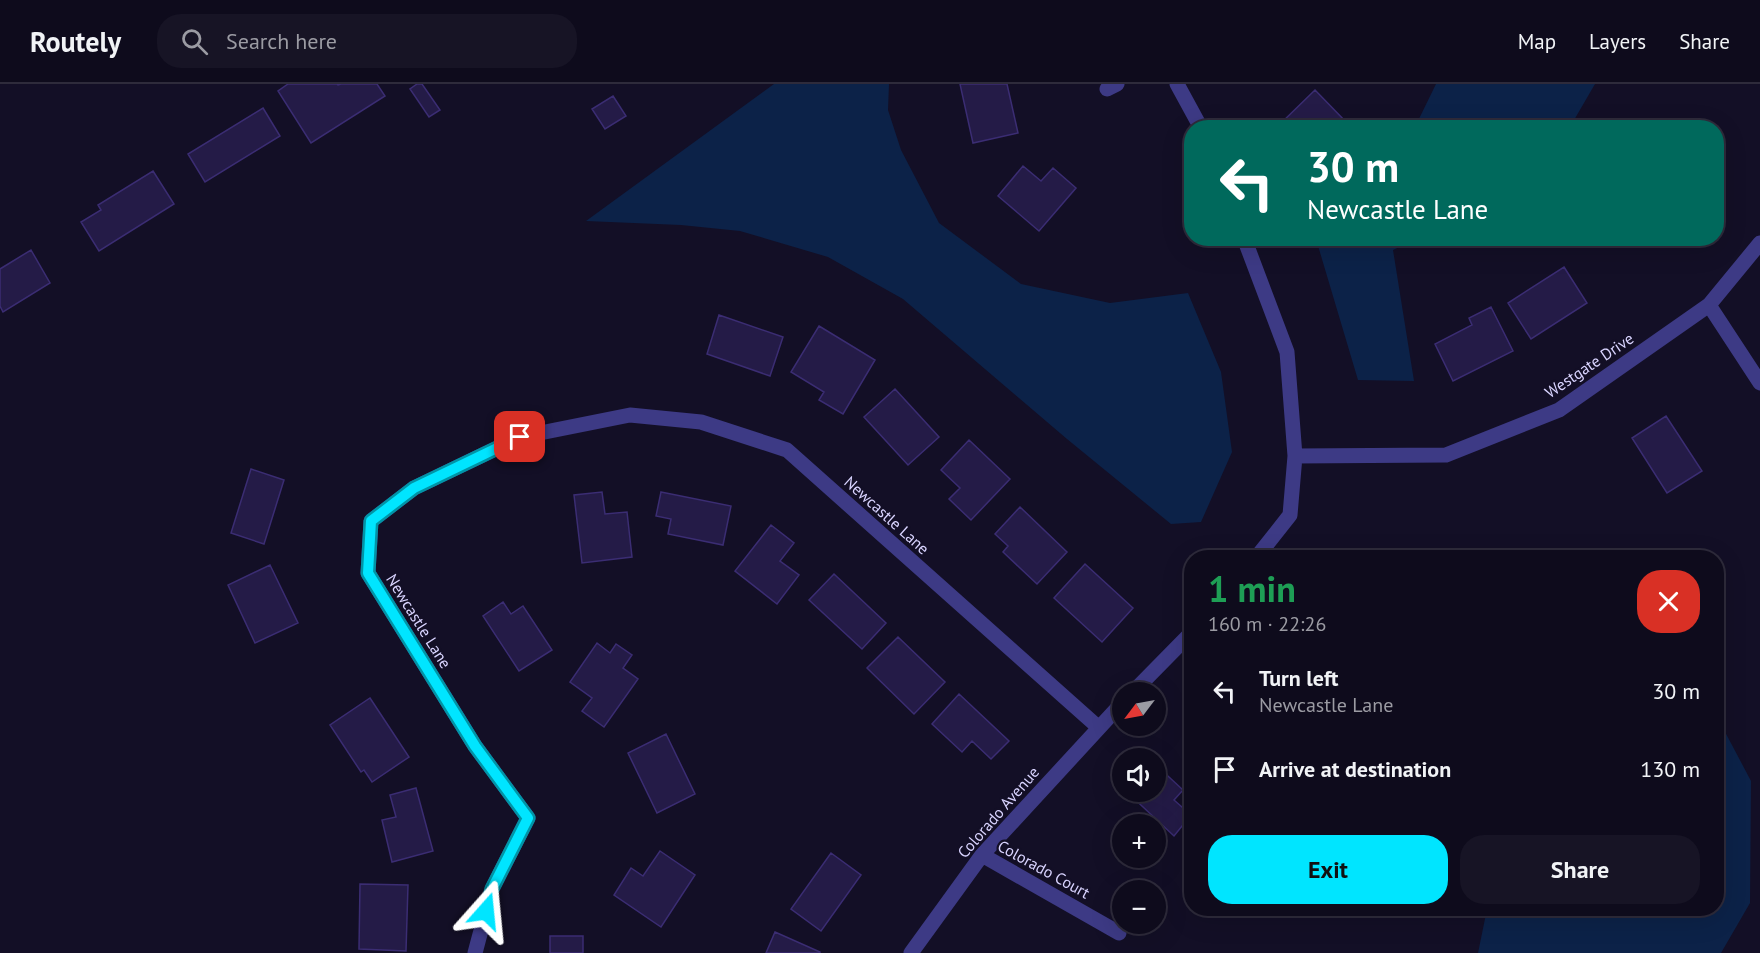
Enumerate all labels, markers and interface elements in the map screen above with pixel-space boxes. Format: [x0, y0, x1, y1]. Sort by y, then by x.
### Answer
search box [157, 14, 577, 68]
text: Routely [30, 23, 121, 60]
icon: search [178, 25, 211, 58]
text: Search here [226, 27, 337, 55]
text: Map [1518, 28, 1556, 55]
text: Layers [1589, 28, 1646, 55]
text: Share [1679, 28, 1730, 55]
text: 30 m [1307, 139, 1399, 194]
icon: left [1208, 144, 1286, 222]
text: Newcastle Lane [1307, 192, 1488, 226]
street label: Westgate Drive [1541, 328, 1637, 402]
pin [494, 411, 545, 462]
icon: arrive [503, 420, 536, 453]
street label: Newcastle Lane [840, 472, 934, 558]
text: 1 min [1208, 565, 1296, 612]
street label: Newcastle Lane [382, 570, 456, 672]
button: close [1637, 570, 1700, 633]
text: 160 m · 22:26 [1208, 611, 1326, 637]
text: Turn left [1259, 664, 1339, 692]
icon: left [1208, 675, 1241, 708]
text: 30 m [1652, 677, 1700, 705]
north arrow [1112, 682, 1166, 736]
map controls [1112, 682, 1166, 934]
text: Newcastle Lane [1259, 692, 1393, 718]
button: sound [1112, 748, 1166, 802]
icon: arrive [1208, 753, 1241, 786]
text: Arrive at destination [1259, 755, 1451, 783]
text: 130 m [1640, 755, 1700, 783]
street label: Colorado Avenue [953, 762, 1043, 862]
button: + [1112, 814, 1166, 868]
street label: Colorado Court [994, 835, 1094, 903]
button: Exit [1208, 835, 1448, 904]
button: Share [1460, 835, 1700, 904]
position arrow [454, 879, 518, 943]
button: − [1112, 880, 1166, 934]

